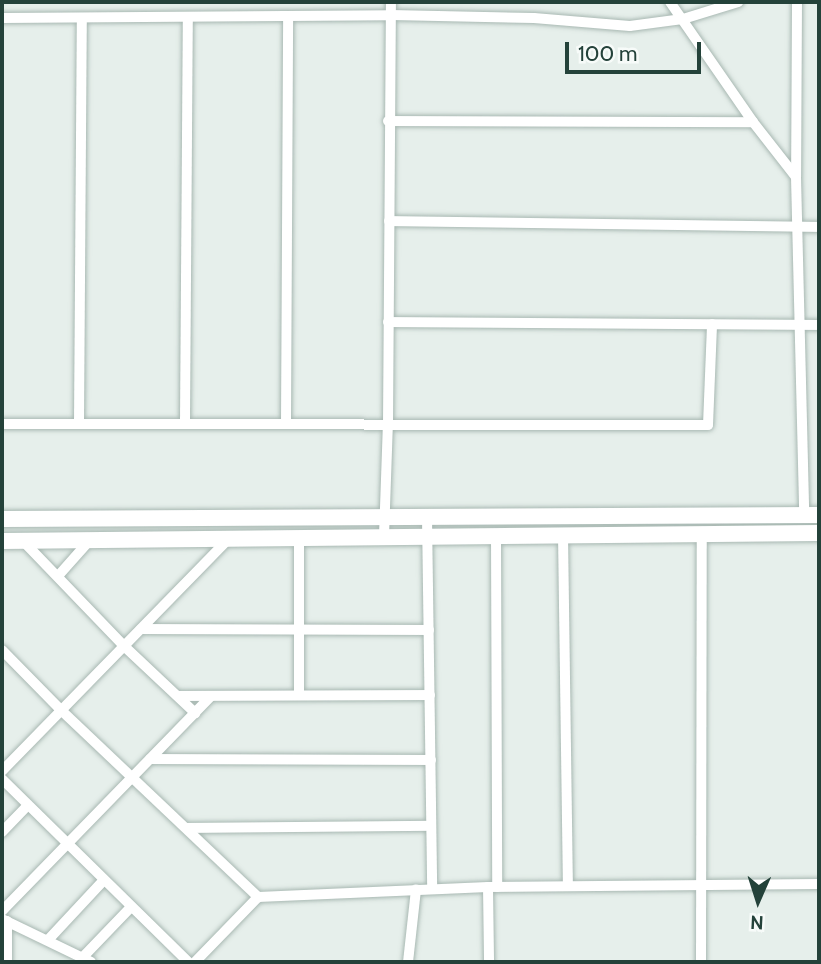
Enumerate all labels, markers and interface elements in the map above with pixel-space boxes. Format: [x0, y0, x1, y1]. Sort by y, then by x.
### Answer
scale bar [569, 28, 706, 72]
text: 100 m [578, 41, 637, 66]
north arrow [723, 866, 793, 936]
text: N [750, 911, 764, 934]

